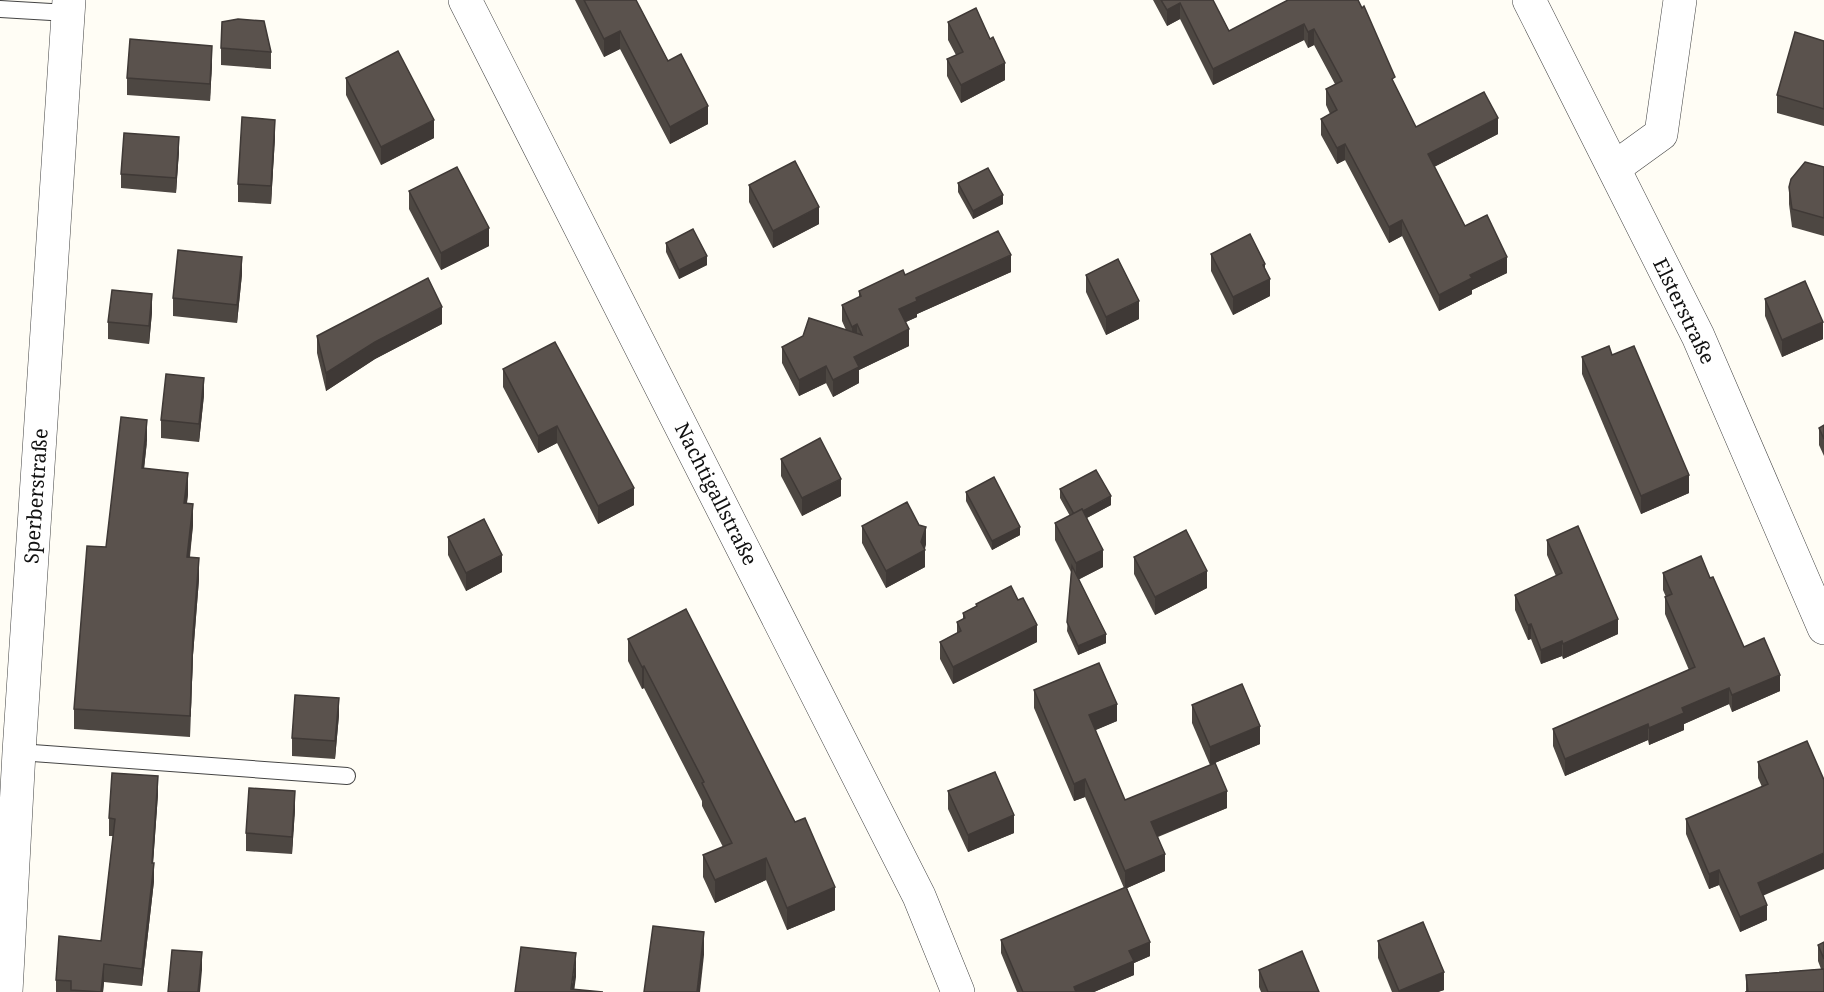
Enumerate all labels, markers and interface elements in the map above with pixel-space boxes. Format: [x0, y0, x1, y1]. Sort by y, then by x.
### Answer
street label: Elsterstraße [1647, 253, 1722, 368]
street label: Nachtigallstraße [669, 418, 764, 570]
street label: Sperberstraße [17, 427, 54, 565]

